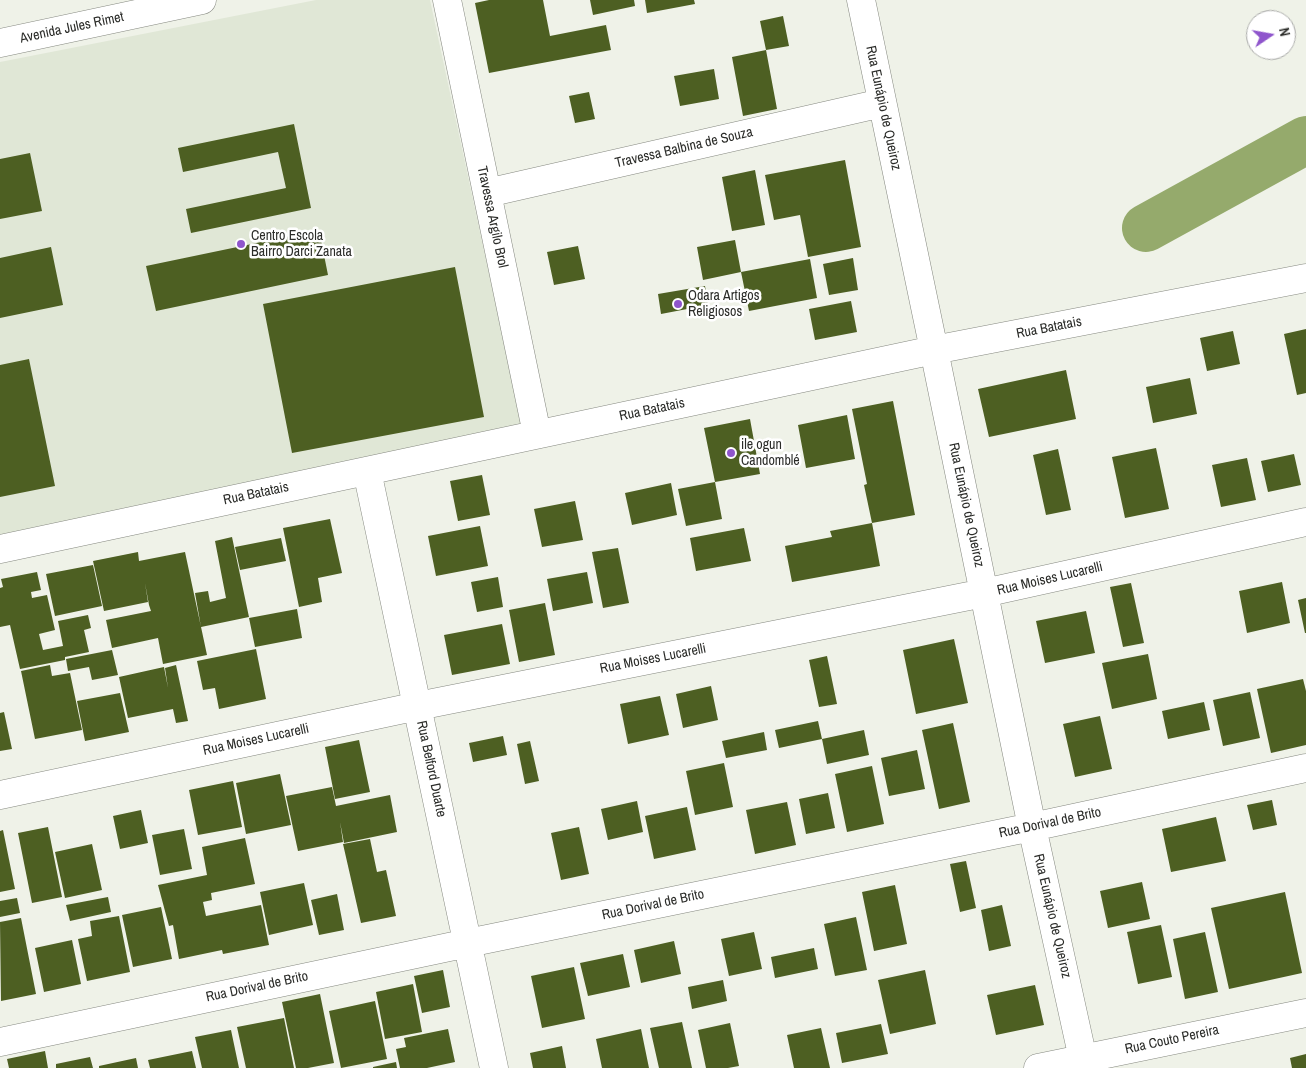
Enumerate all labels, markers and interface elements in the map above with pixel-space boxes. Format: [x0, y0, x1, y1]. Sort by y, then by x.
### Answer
street label: Avenida Jules Rimet [19, 9, 125, 47]
north arrow [1246, 10, 1296, 60]
text: N [1275, 26, 1294, 38]
street label: Rua Eunápio de Queiroz [862, 44, 904, 172]
street label: Travessa Balbina de Souza [614, 124, 754, 172]
street label: Travessa Argilo Brol [473, 165, 511, 269]
place label: Centro Escola Bairro Darci Zanata [251, 228, 352, 260]
marker: Centro Escola Bairro Darci Zanata [235, 238, 247, 250]
place label: Odara Artigos Religiosos [688, 288, 759, 321]
marker: Odara Artigos Religiosos [672, 298, 684, 310]
street label: Rua Batatais [1015, 313, 1083, 343]
street label: Rua Batatais [618, 395, 686, 425]
place label: ile ogun Candomblé [741, 437, 800, 470]
street label: Rua Eunápio de Queiroz [945, 441, 987, 569]
marker: ile ogun Candomblé [725, 447, 737, 459]
street label: Rua Batatais [222, 479, 290, 509]
street label: Rua Moises Lucarelli [996, 559, 1104, 599]
street label: Rua Moises Lucarelli [598, 640, 708, 678]
street label: Rua Belford Duarte [413, 719, 449, 819]
street label: Rua Moises Lucarelli [202, 721, 310, 759]
street label: Rua Dorival de Brito [997, 804, 1103, 842]
street label: Rua Eunápio de Queiroz [1030, 852, 1074, 980]
street label: Rua Dorival de Brito [600, 886, 706, 924]
street label: Rua Dorival de Brito [204, 968, 310, 1006]
street label: Rua Couto Pereira [1123, 1022, 1221, 1058]

